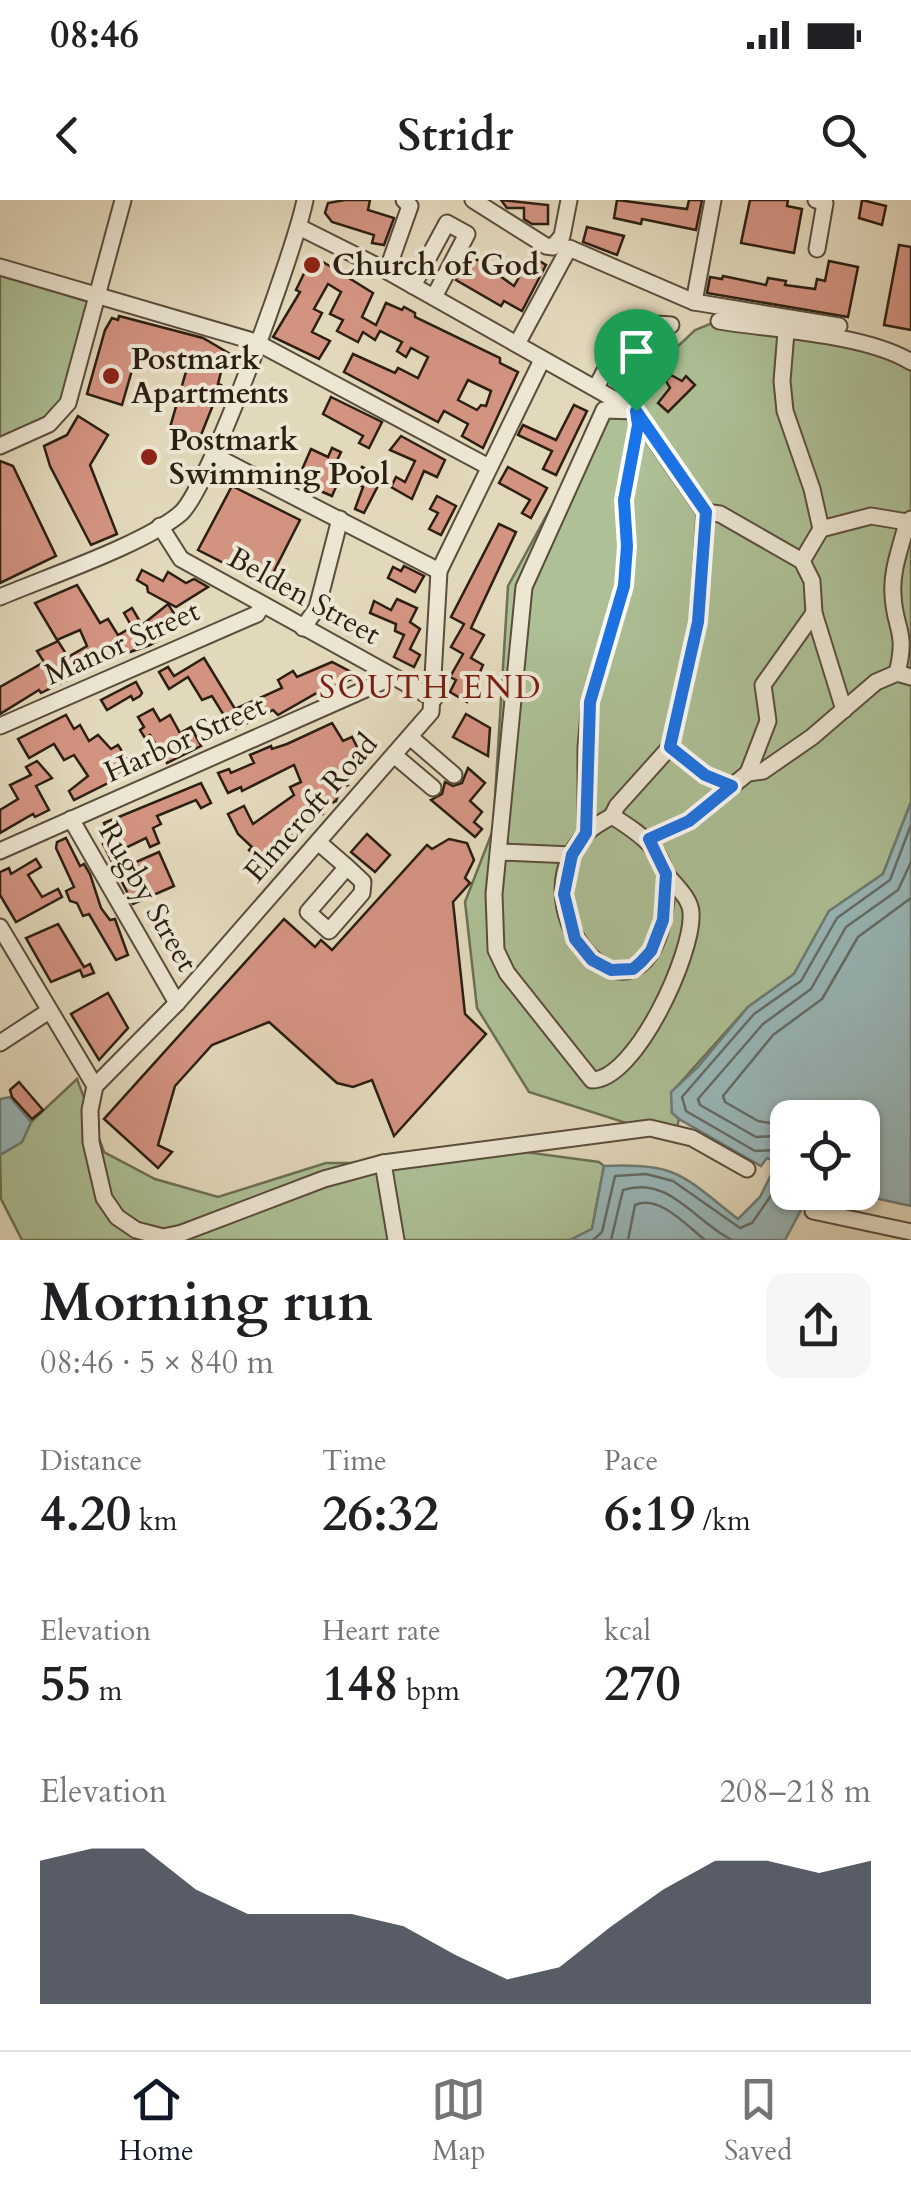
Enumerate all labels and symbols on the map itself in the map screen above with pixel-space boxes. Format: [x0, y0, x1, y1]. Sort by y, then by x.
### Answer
place label: Church of God [332, 245, 539, 286]
marker: Church of God [301, 254, 323, 276]
pin [594, 309, 679, 412]
place label: Postmark Apartments [131, 339, 289, 414]
marker: Postmark Apartments [100, 365, 122, 387]
place label: Postmark Swimming Pool [169, 420, 389, 495]
marker: Postmark Swimming Pool [138, 446, 160, 468]
street label: Belden Street [220, 537, 388, 655]
street label: Manor Street [38, 590, 206, 695]
district label: SOUTH END [319, 666, 543, 710]
street label: Harbor Street [98, 685, 273, 793]
street label: Elmcroft Road [235, 725, 387, 891]
street label: Rugby Street [89, 815, 208, 980]

